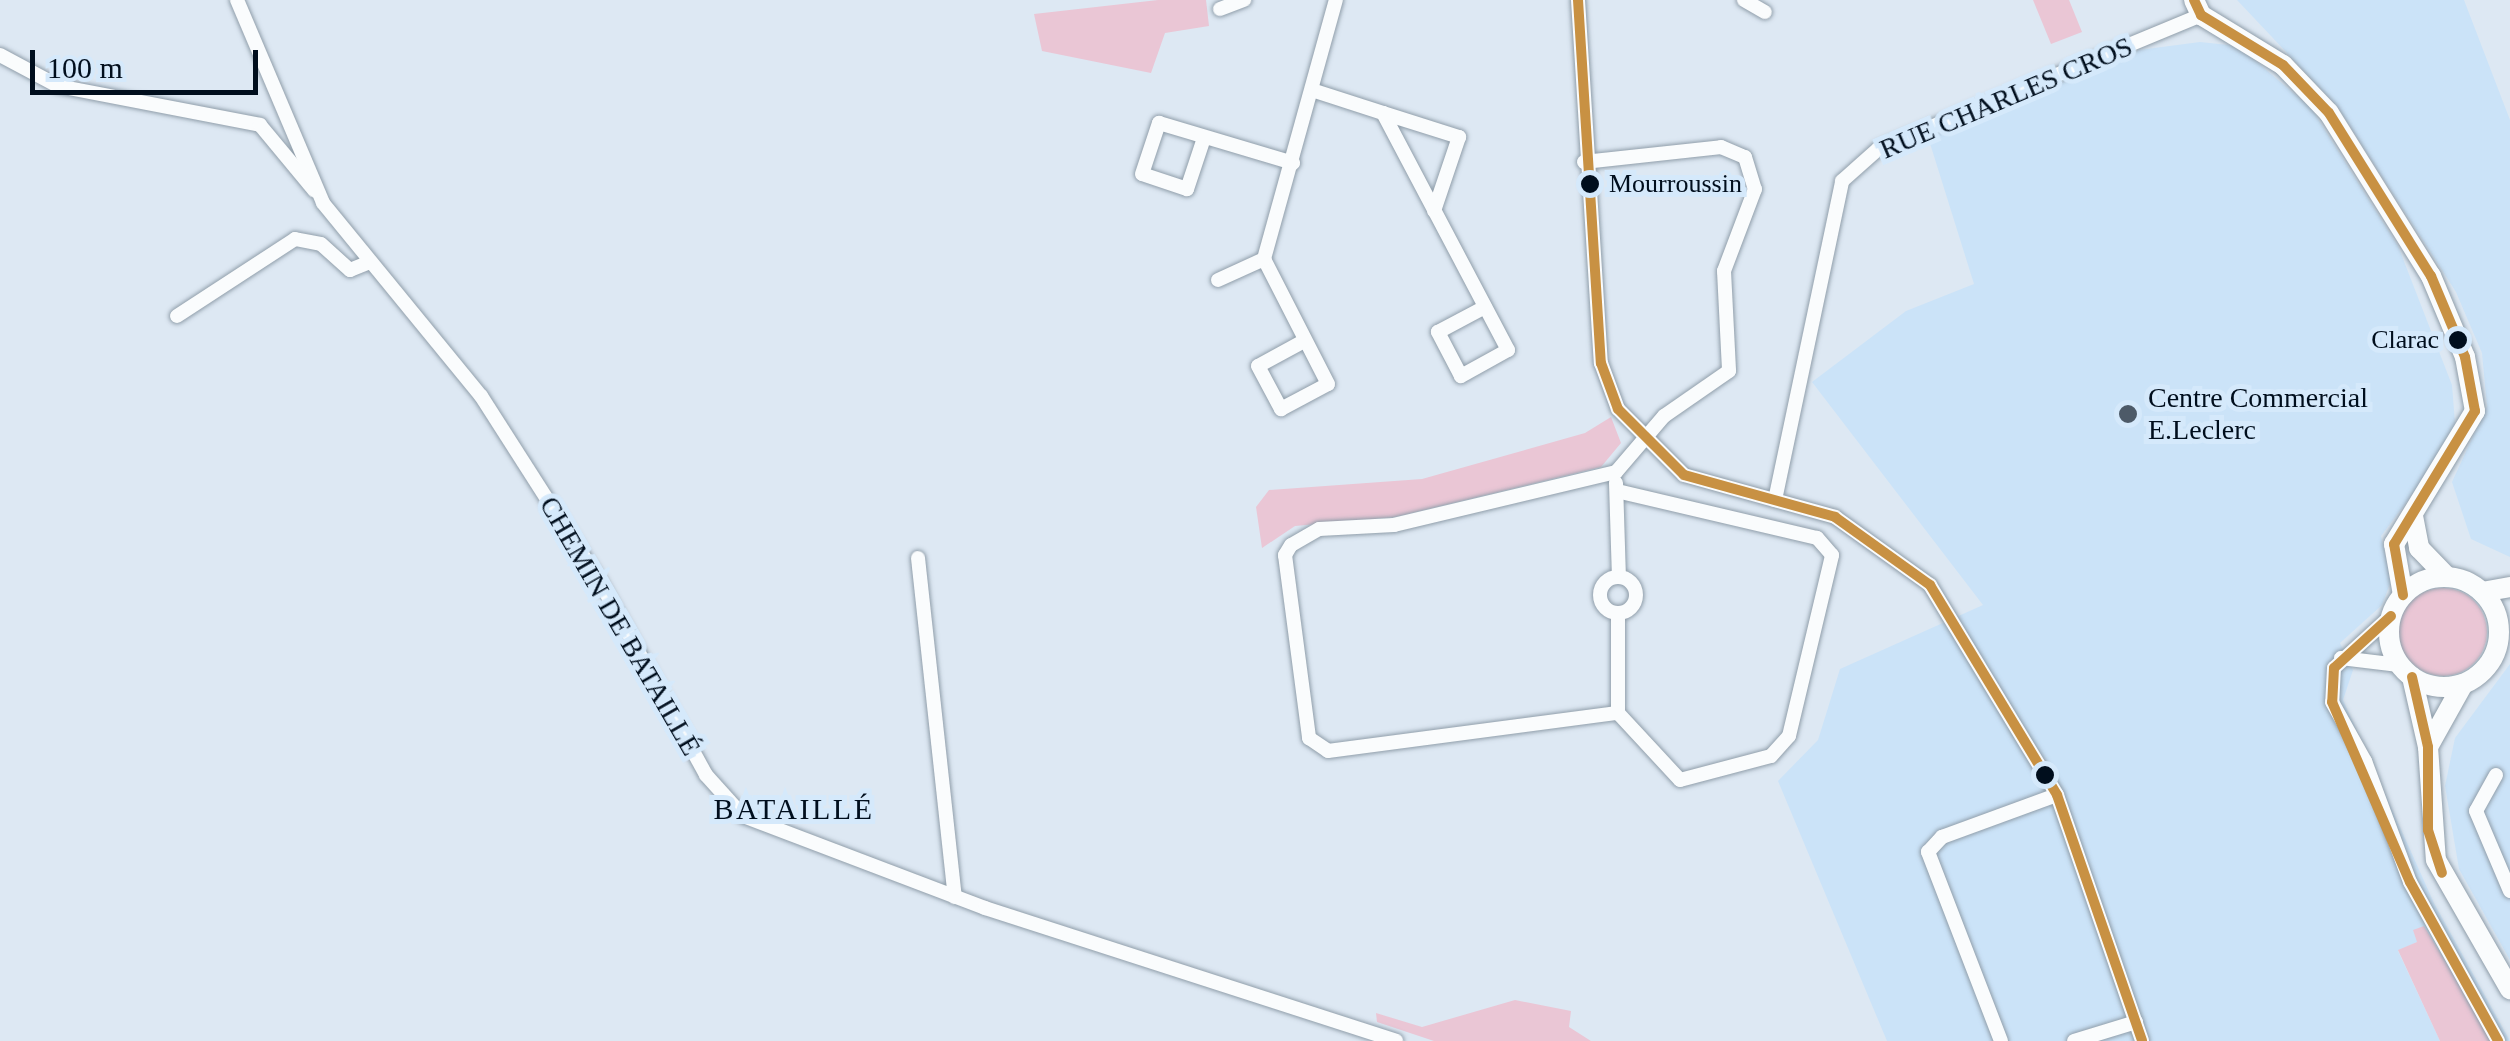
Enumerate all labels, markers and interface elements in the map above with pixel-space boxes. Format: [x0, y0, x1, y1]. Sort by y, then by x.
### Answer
scale bar [35, 30, 262, 92]
street label: RUE CHARLES CROS [1875, 30, 2137, 166]
text: 100 m [47, 51, 123, 84]
place label: Mourroussin [1609, 168, 1742, 200]
marker: Mourroussin [1580, 174, 1600, 194]
place label: Clarac [2371, 324, 2439, 356]
marker: Clarac [2448, 330, 2468, 350]
place label: Centre Commercial E.Leclerc [2148, 381, 2368, 447]
marker: Centre Commercial E.Leclerc [2117, 403, 2139, 425]
street label: CHEMIN DE BATAILLÉ [532, 491, 708, 761]
unlabelled marker [2035, 765, 2055, 785]
district label: BATAILLÉ [714, 791, 874, 827]

